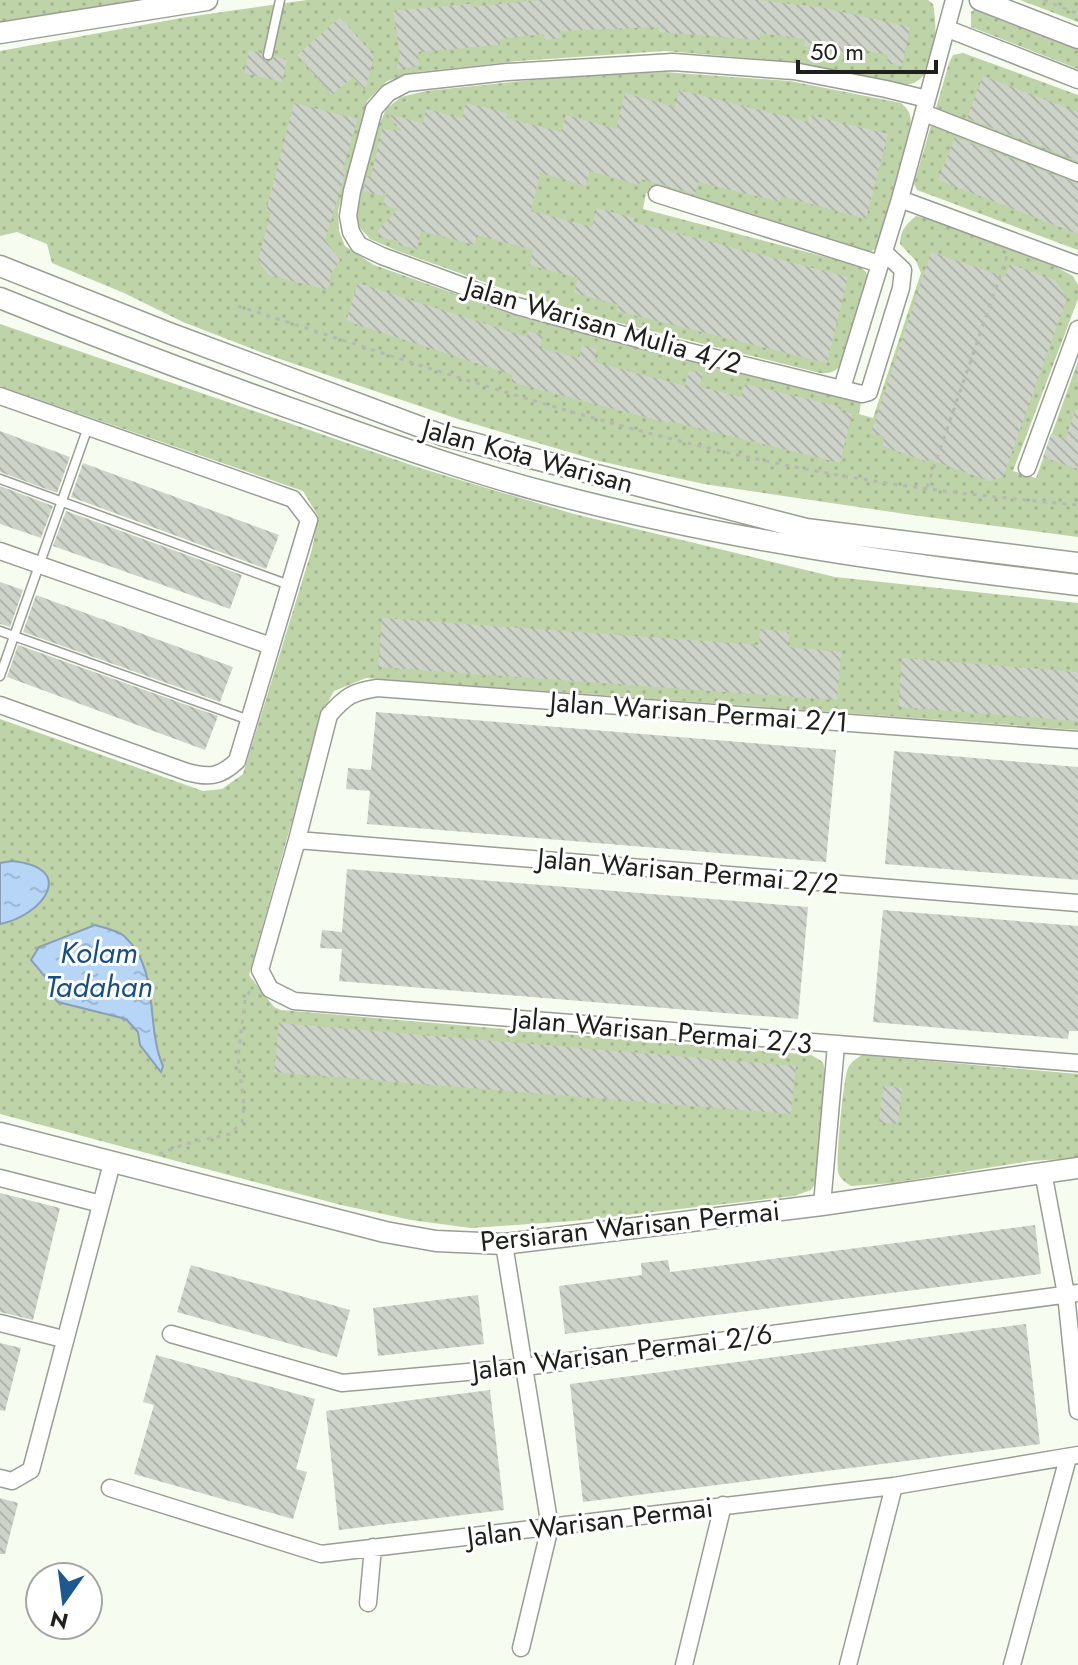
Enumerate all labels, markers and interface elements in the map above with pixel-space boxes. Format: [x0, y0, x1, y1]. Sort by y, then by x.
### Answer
scale bar [798, 24, 936, 74]
text: 50 m [810, 34, 864, 69]
street label: Jalan Warisan Mulia 4/2 [456, 265, 746, 384]
street label: Jalan Kota Warisan [414, 407, 638, 504]
street label: Jalan Warisan Permai 2/1 [545, 681, 849, 743]
street label: Jalan Warisan Permai 2/2 [532, 837, 840, 905]
water label: Kolam Tadahan [45, 931, 153, 1008]
street label: Jalan Warisan Permai 2/3 [506, 997, 814, 1065]
street label: Persiaran Warisan Permai [478, 1190, 782, 1262]
street label: Jalan Warisan Permai 2/6 [465, 1313, 775, 1391]
street label: Jalan Warisan Permai [461, 1487, 715, 1558]
north arrow [24, 1561, 104, 1641]
text: N [47, 1603, 72, 1638]

